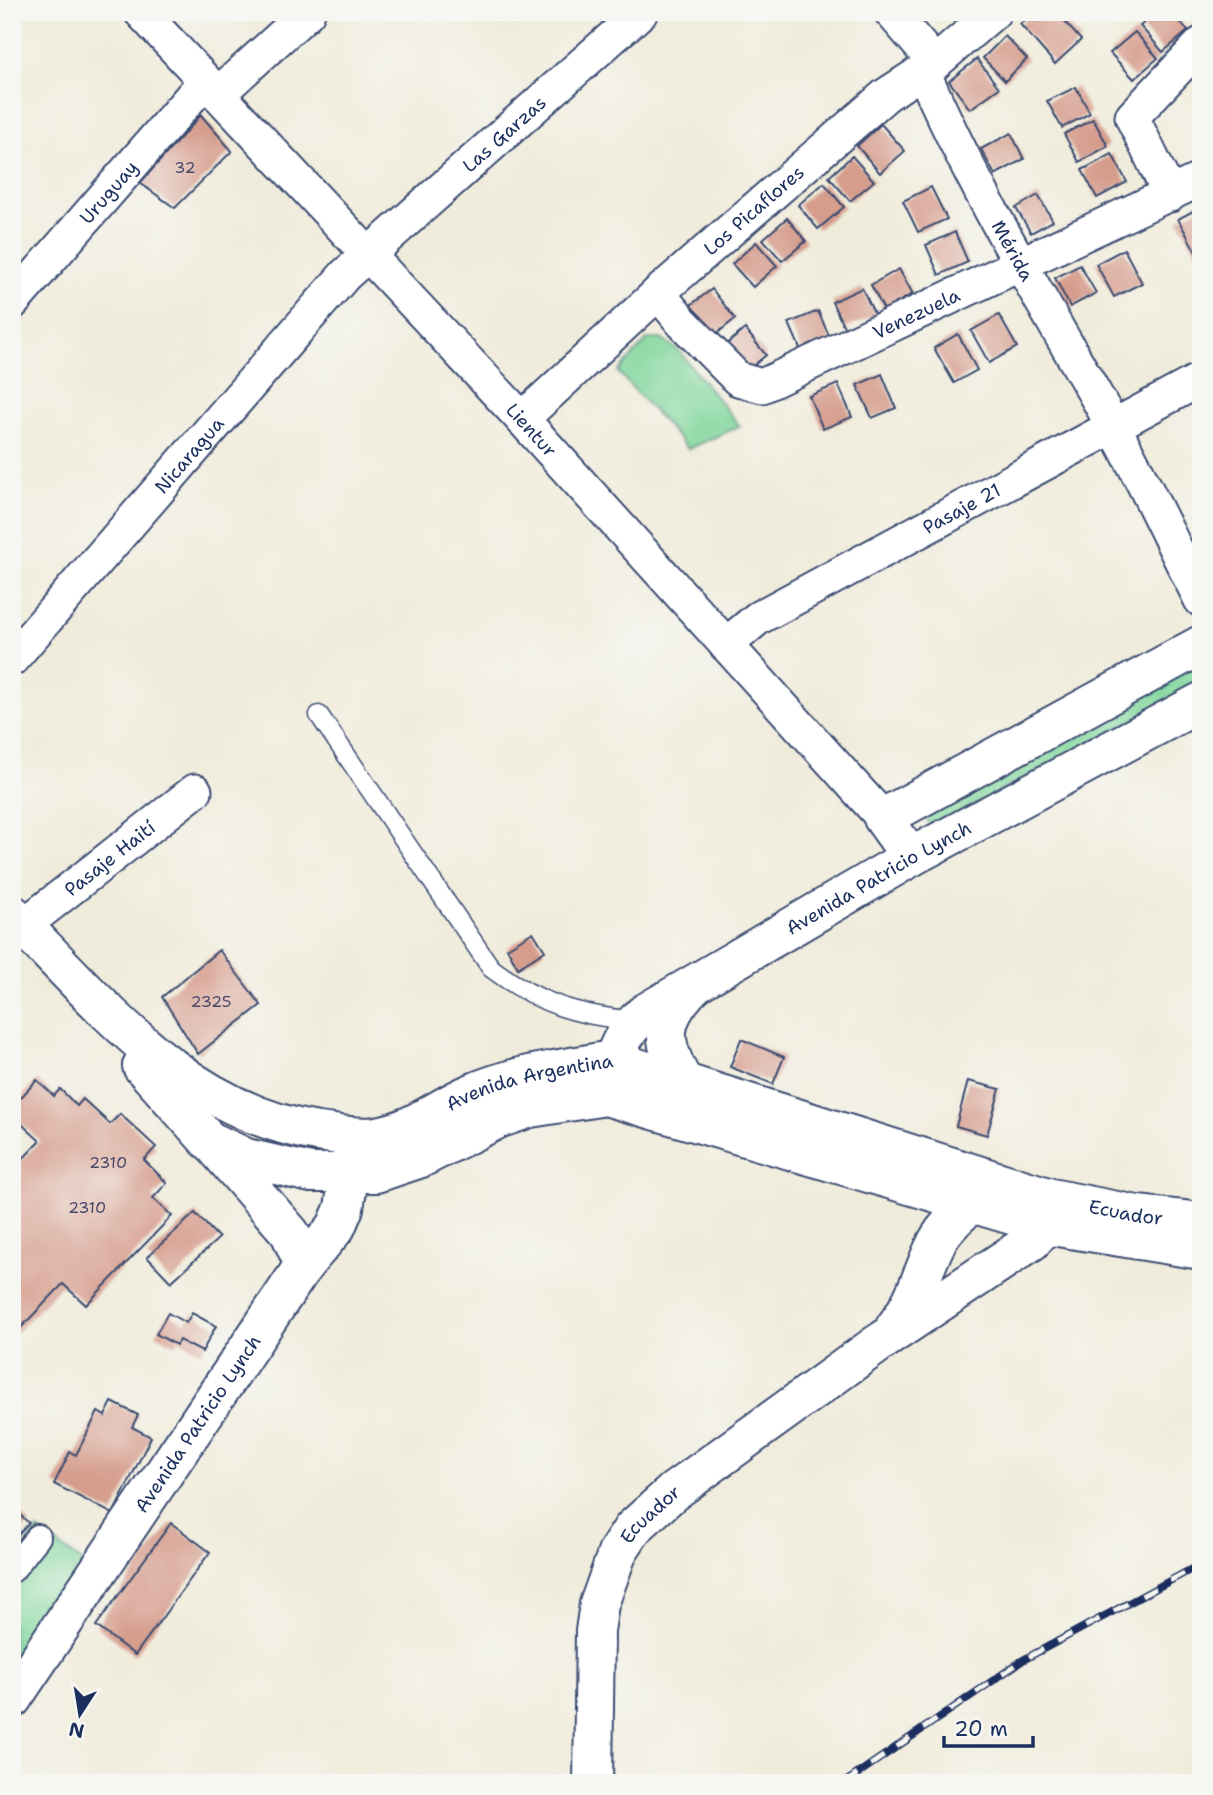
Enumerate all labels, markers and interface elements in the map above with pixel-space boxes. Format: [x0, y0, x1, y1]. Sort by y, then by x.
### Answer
street label: Las Garzas [457, 90, 552, 178]
street label: Uruguay [74, 155, 143, 230]
house number: 32 [174, 157, 196, 178]
street label: Los Picaflores [698, 160, 810, 261]
street label: Mérida [986, 216, 1040, 286]
street label: Venezuela [869, 282, 964, 345]
street label: Lientur [500, 398, 562, 462]
street label: Nicaragua [149, 412, 230, 499]
street label: Pasaje 21 [918, 477, 1005, 540]
street label: Pasaje Haití [59, 815, 161, 902]
street label: Avenida Patricio Lynch [781, 815, 975, 941]
house number: 2325 [190, 991, 232, 1012]
street label: Avenida Argentina [442, 1048, 615, 1117]
house number: 2310 [89, 1152, 127, 1173]
street label: Ecuador [1087, 1194, 1164, 1231]
house number: 2310 [68, 1197, 106, 1218]
street label: Avenida Patricio Lynch [129, 1330, 267, 1518]
street label: Ecuador [614, 1479, 685, 1548]
north arrow [46, 1680, 116, 1750]
scale bar [944, 1704, 1033, 1748]
text: 20 m [954, 1715, 1008, 1743]
text: N [67, 1716, 87, 1744]

